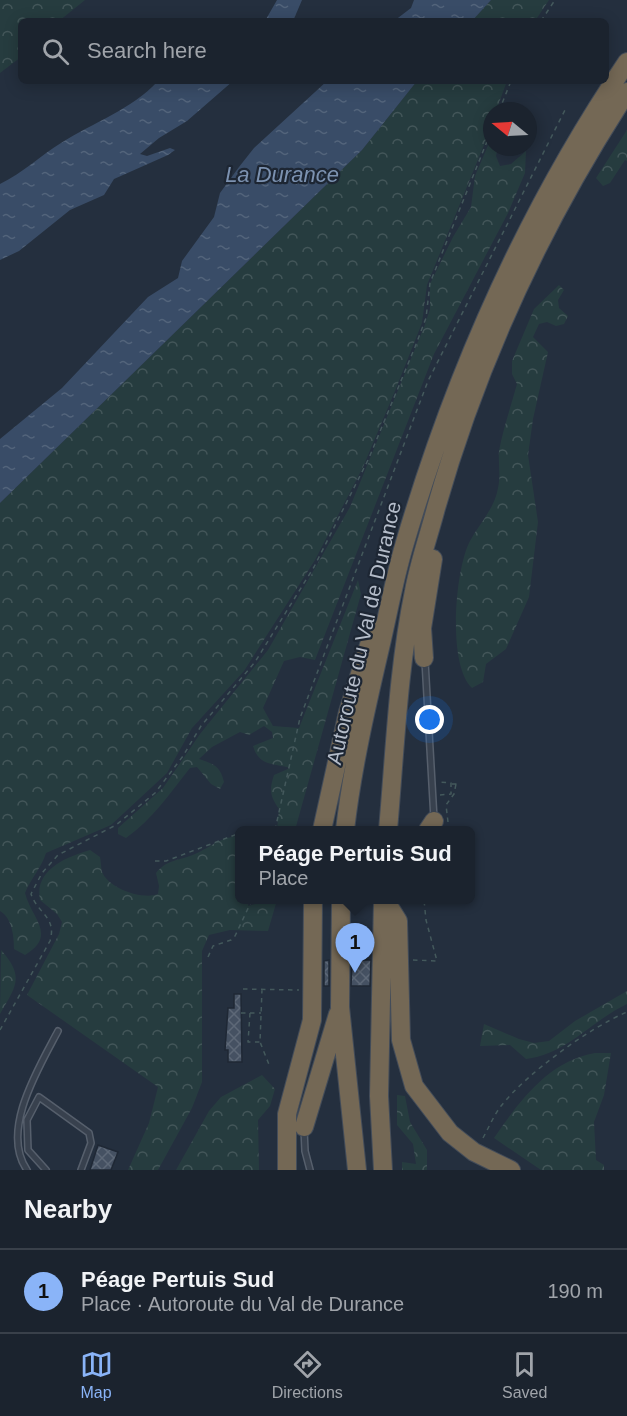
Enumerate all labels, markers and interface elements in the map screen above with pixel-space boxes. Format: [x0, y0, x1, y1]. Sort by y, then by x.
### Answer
search box [18, 18, 609, 84]
icon: search [39, 35, 72, 68]
text: Search here [87, 38, 207, 63]
north arrow [483, 102, 537, 156]
water label: La Durance [225, 162, 339, 187]
street label: Autoroute du Val de Durance [322, 499, 405, 767]
your location [415, 705, 444, 734]
popup [235, 826, 475, 904]
text: Péage Pertuis Sud [258, 841, 452, 866]
text: Place [258, 867, 308, 889]
pin: 1 [336, 924, 374, 973]
text: Nearby [24, 1194, 112, 1224]
text: Péage Pertuis Sud [81, 1267, 274, 1292]
text: 1 [38, 1280, 49, 1302]
text: 190 m [547, 1280, 603, 1302]
text: Place · Autoroute du Val de Durance [81, 1293, 404, 1315]
tab: Map [80, 1348, 113, 1402]
tab: Directions [272, 1348, 343, 1402]
tab: Saved [502, 1348, 547, 1402]

